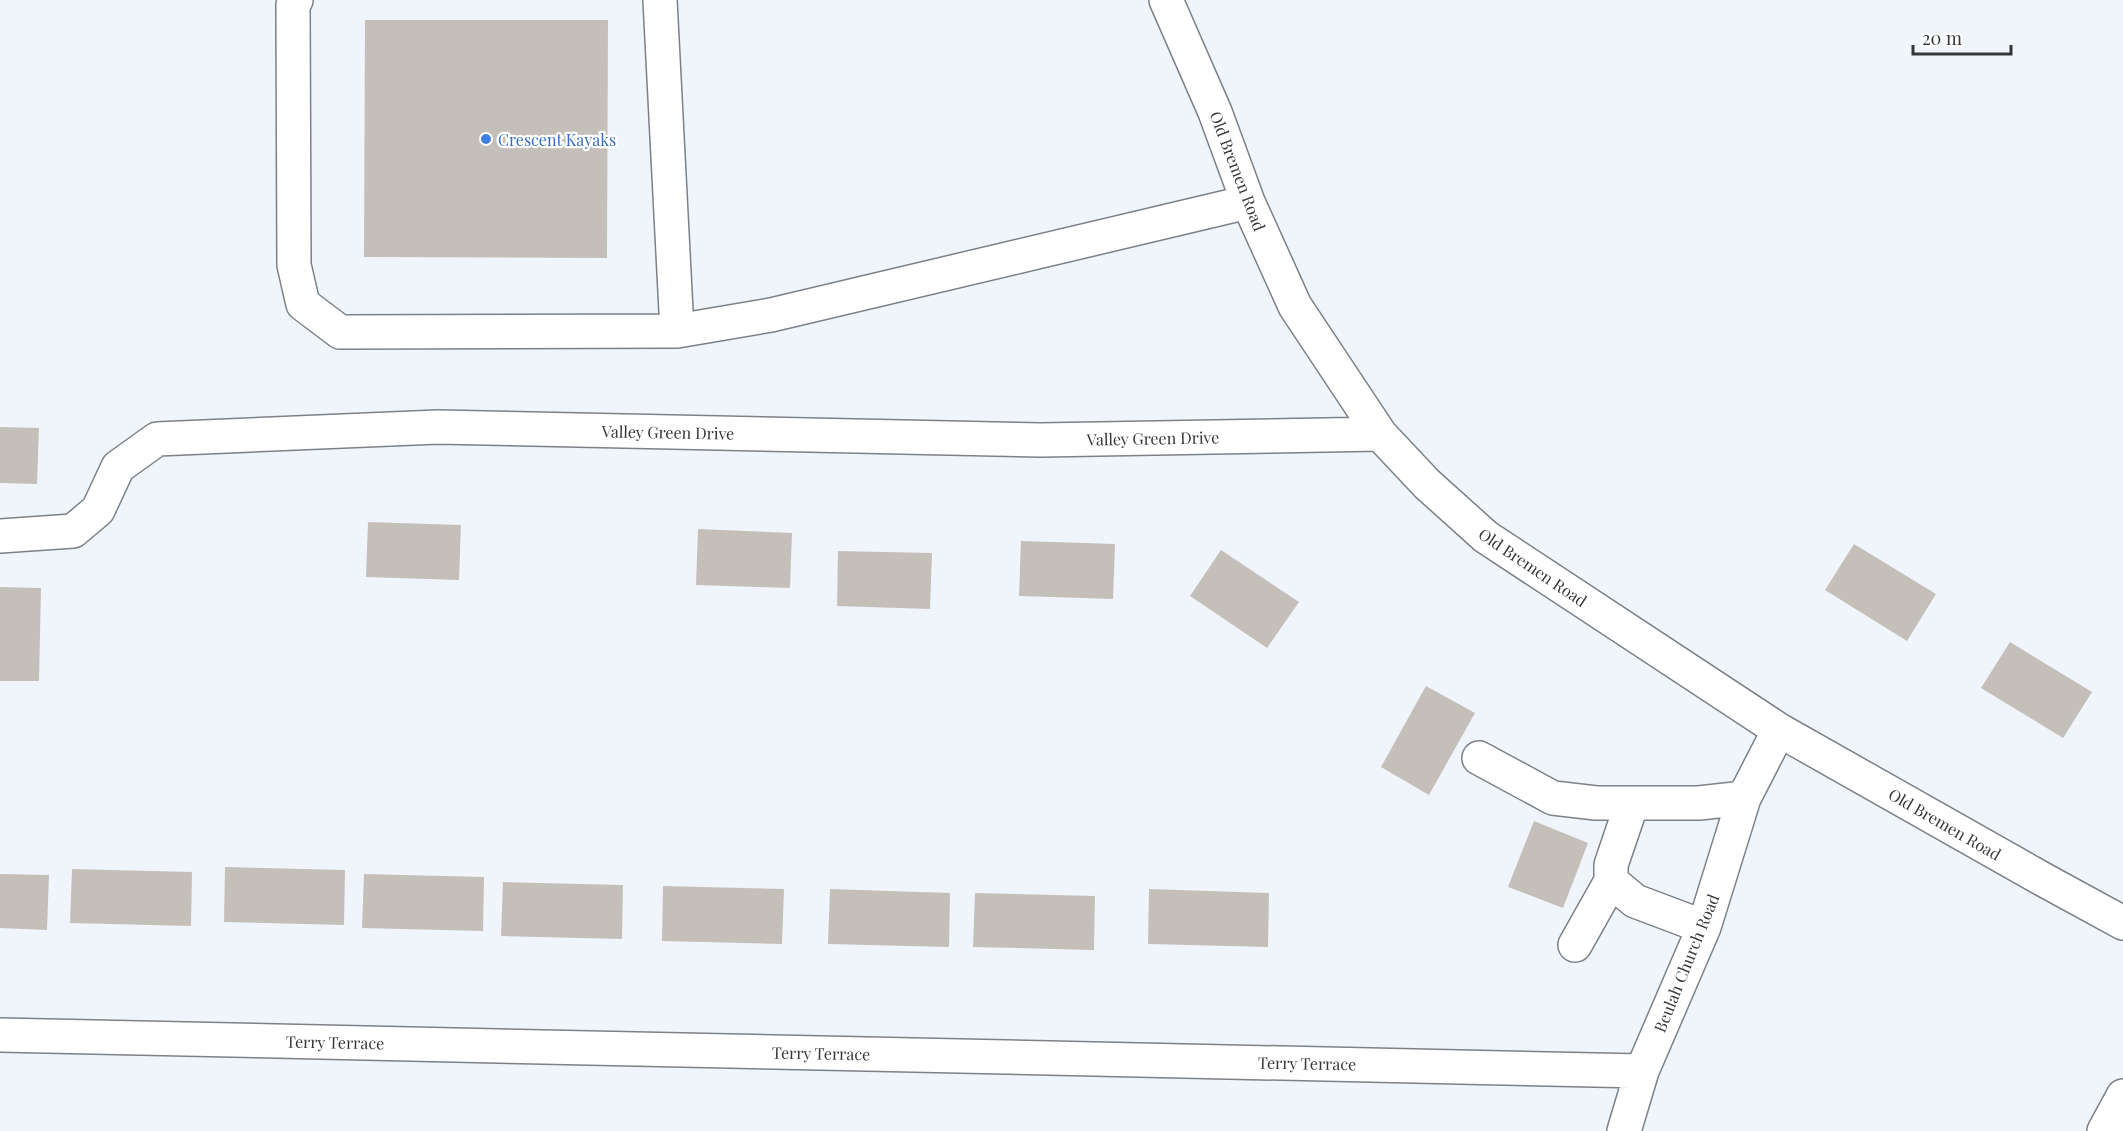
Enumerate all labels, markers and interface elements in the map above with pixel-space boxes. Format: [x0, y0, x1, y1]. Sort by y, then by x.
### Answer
scale bar [1913, 18, 2010, 56]
text: 20 m [1922, 26, 1962, 50]
street label: Old Bremen Road [1206, 108, 1270, 234]
place label: Crescent Kayaks [498, 129, 616, 150]
marker: Crescent Kayaks [479, 132, 493, 146]
street label: Valley Green Drive [601, 420, 734, 444]
street label: Valley Green Drive [1086, 426, 1219, 450]
street label: Old Bremen Road [1475, 523, 1591, 611]
street label: Old Bremen Road [1885, 783, 2005, 865]
street label: Beulah Church Road [1649, 891, 1723, 1035]
street label: Terry Terrace [286, 1031, 384, 1053]
street label: Terry Terrace [772, 1042, 870, 1064]
street label: Terry Terrace [1258, 1052, 1356, 1074]

